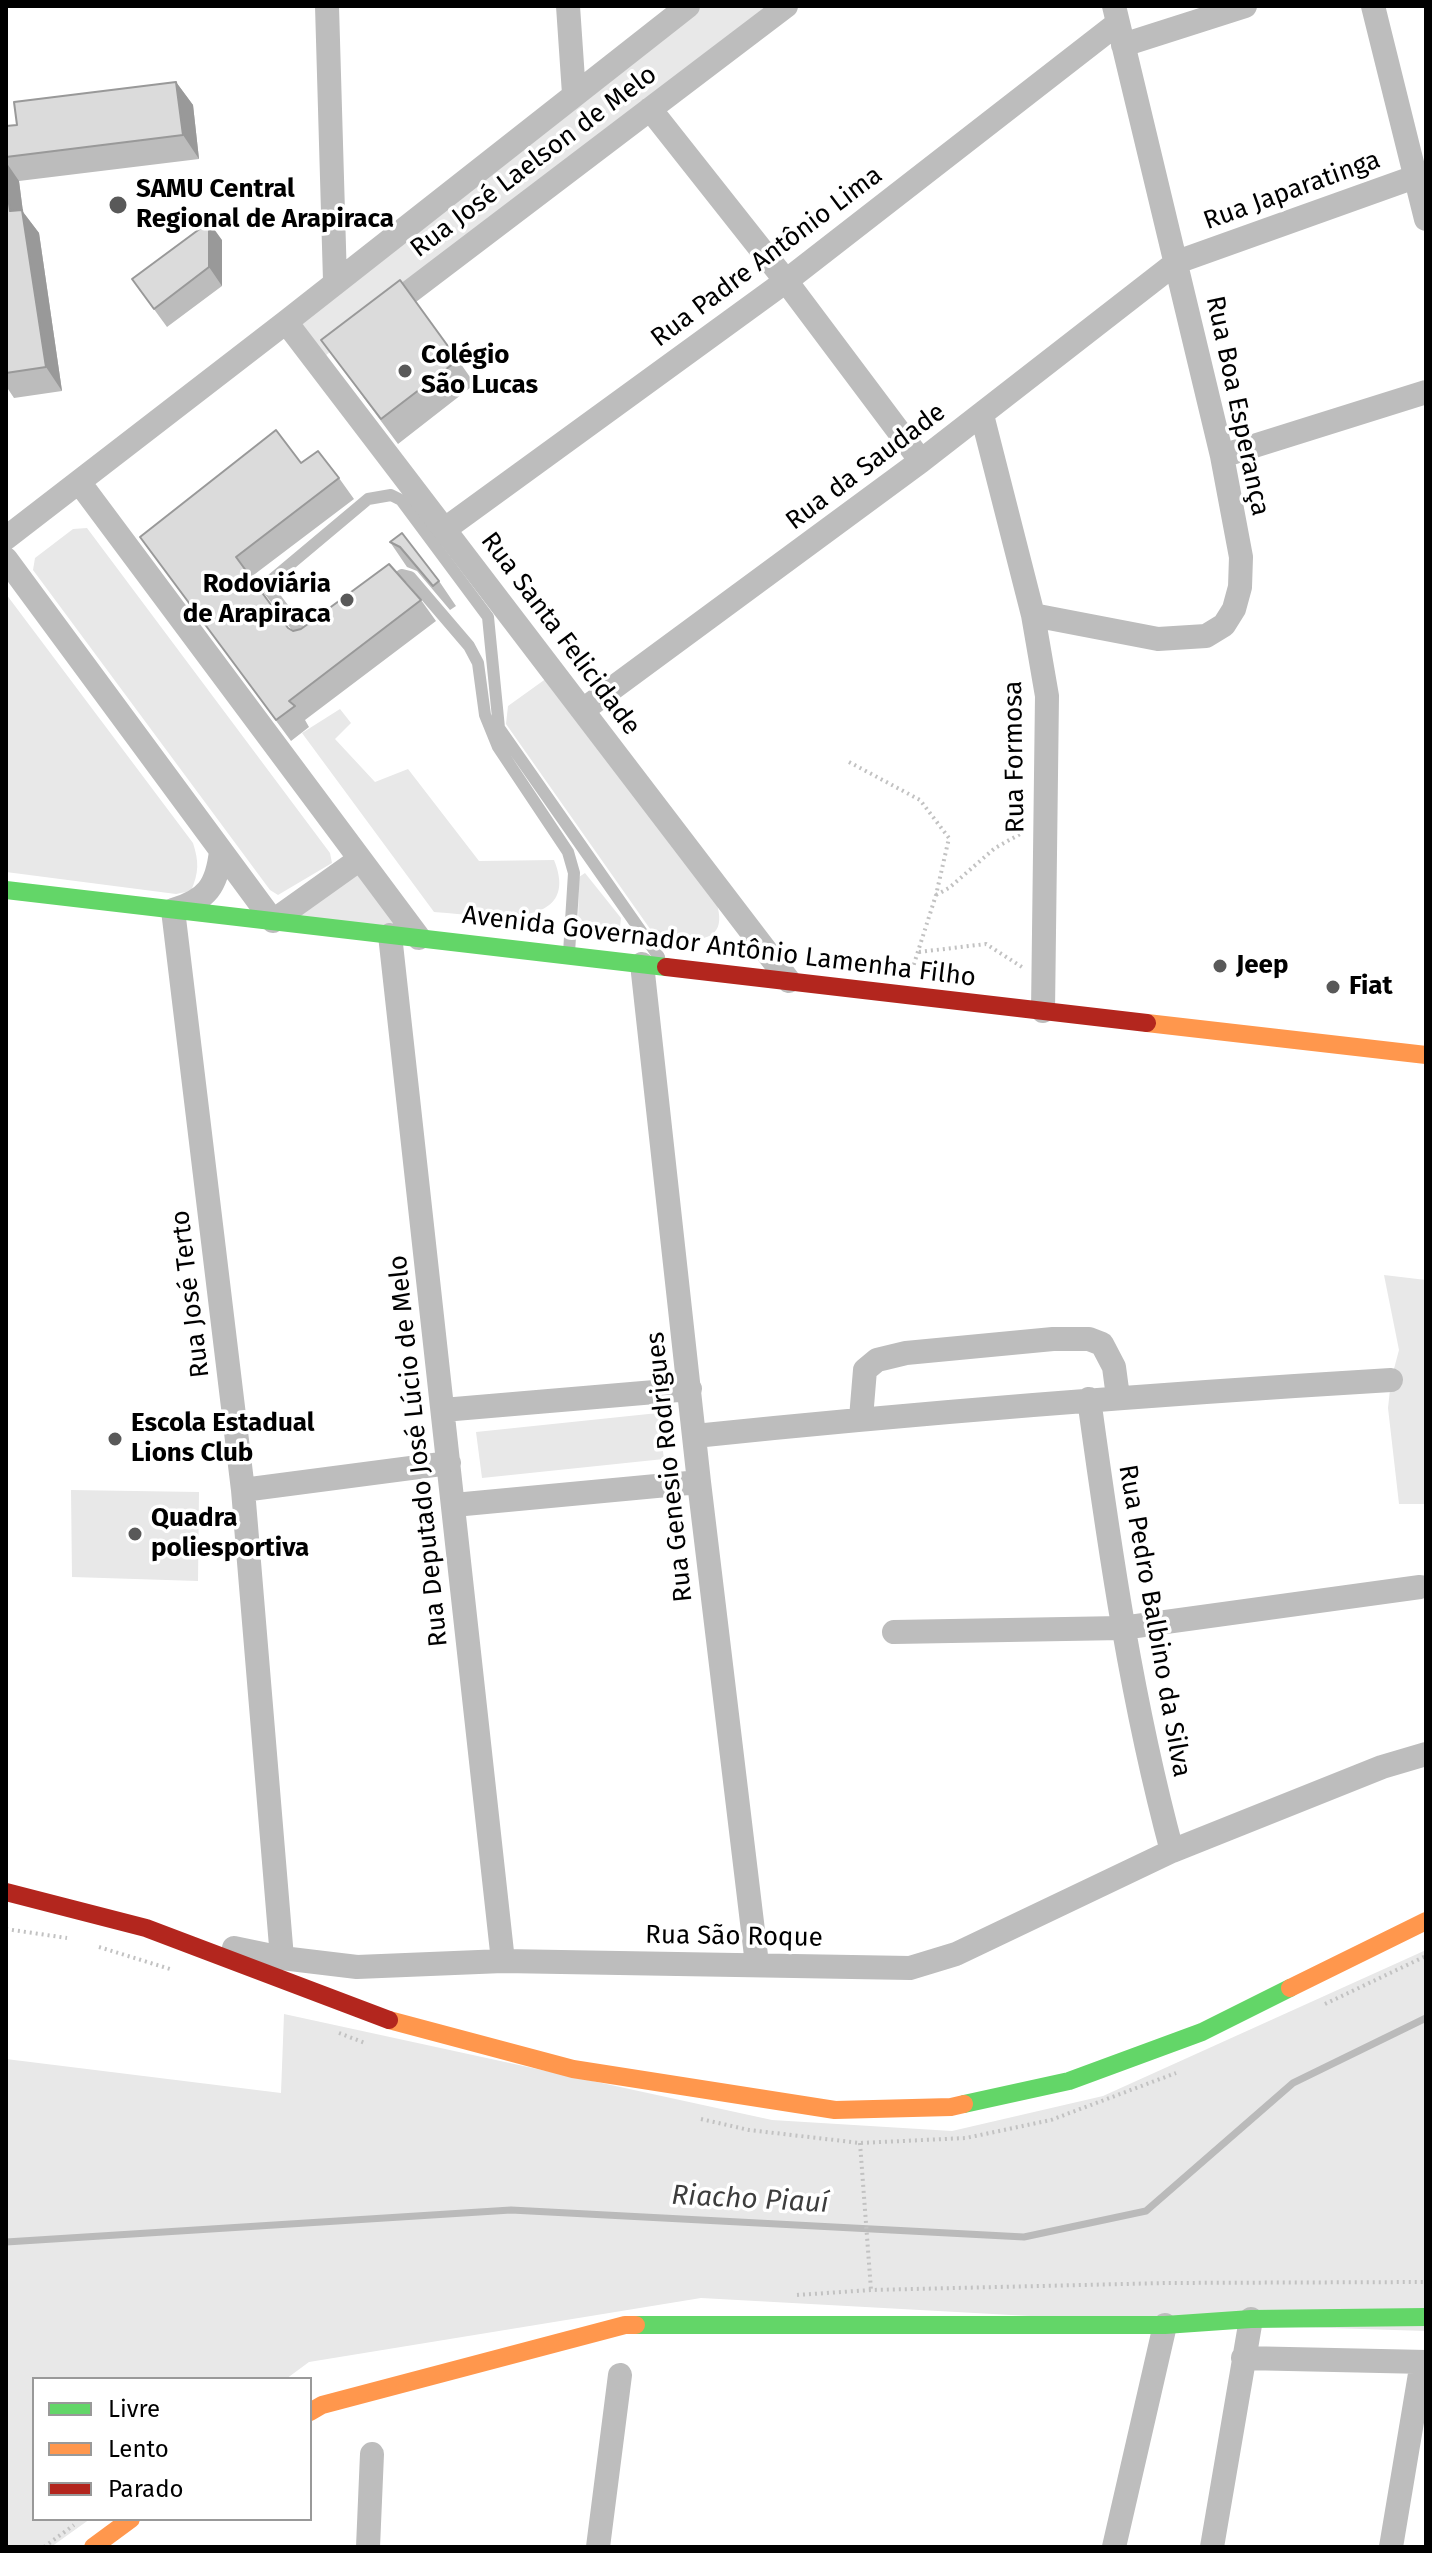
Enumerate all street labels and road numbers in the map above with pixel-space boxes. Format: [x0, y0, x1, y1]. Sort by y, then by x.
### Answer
street label: Rua José Laelson de Melo [405, 59, 663, 265]
street label: Rua Japaratinga [1199, 145, 1385, 237]
street label: Rua Padre Antônio Lima [645, 160, 889, 354]
street label: Rua Boa Esperança [1198, 293, 1276, 519]
street label: Rua da Saudade [780, 397, 952, 537]
street label: Rua Santa Felicidade [474, 526, 646, 742]
street label: Rua Formosa [998, 681, 1032, 833]
street label: Avenida Governador Antônio Lamenha Filho [460, 900, 978, 994]
street label: Rua José Terto [165, 1208, 217, 1380]
street label: Rua Deputado José Lúcio de Melo [383, 1254, 455, 1648]
street label: Rua Genesio Rodrigues [640, 1330, 700, 1604]
street label: Rua Pedro Balbino da Silva [1111, 1462, 1197, 1780]
street label: Rua São Roque [645, 1920, 823, 1954]

